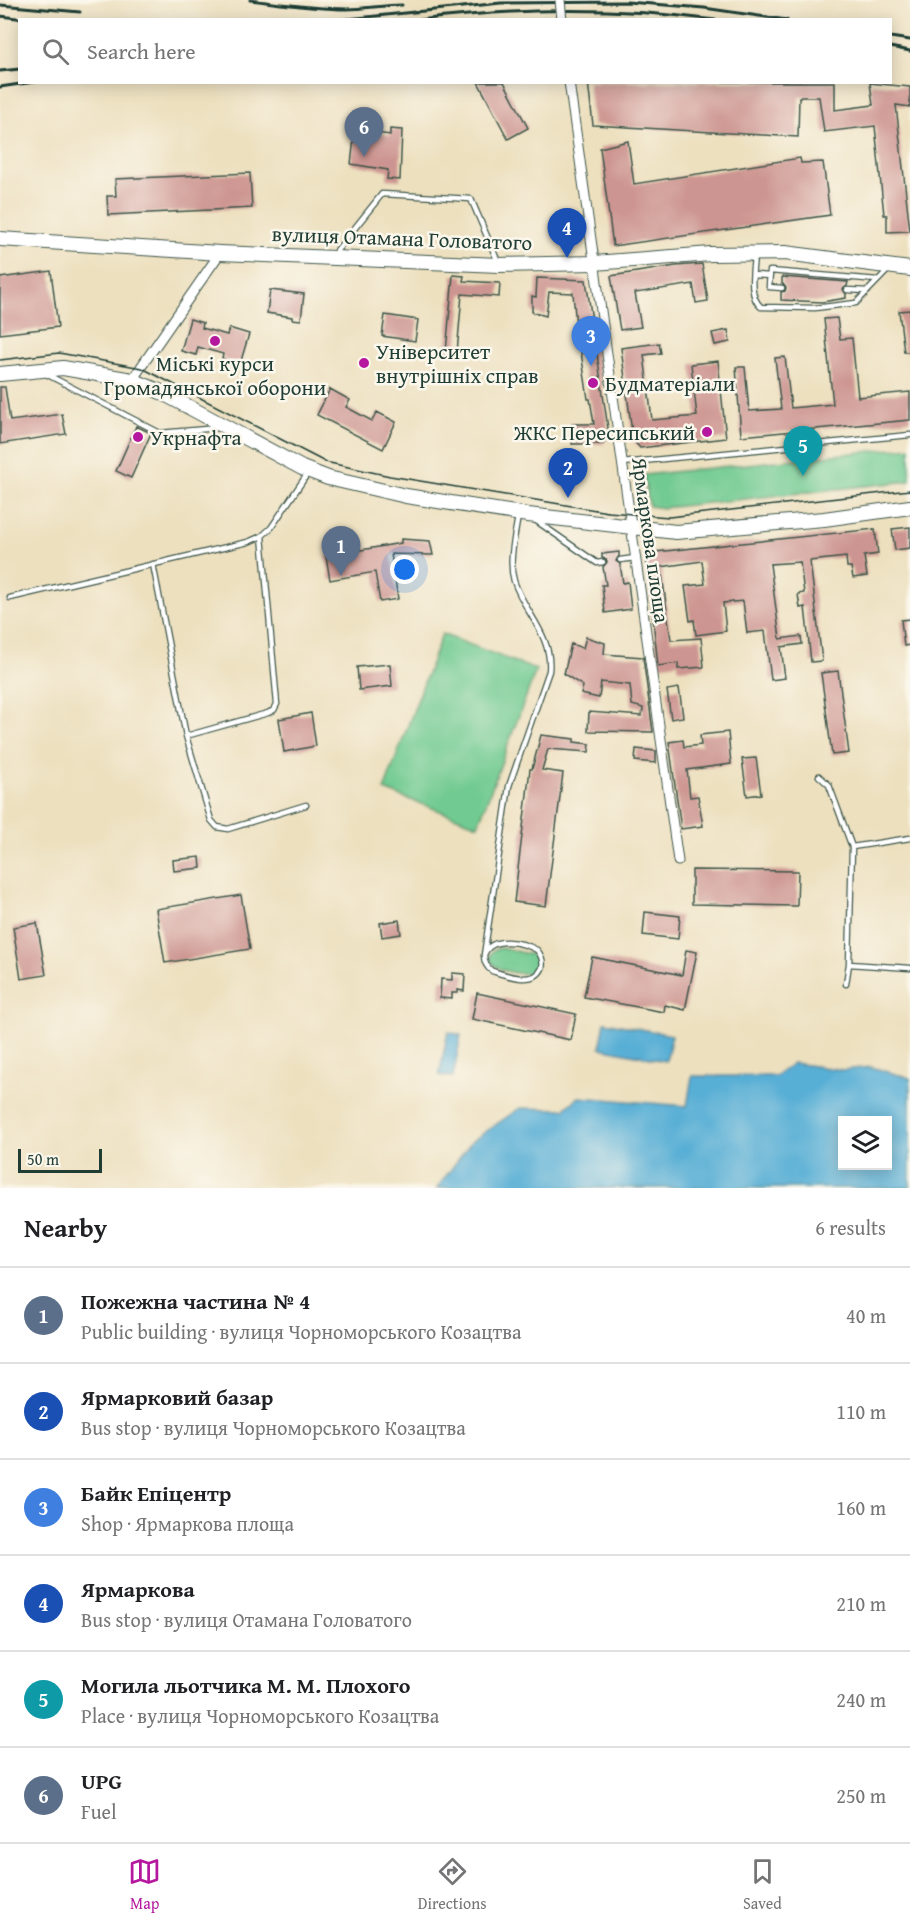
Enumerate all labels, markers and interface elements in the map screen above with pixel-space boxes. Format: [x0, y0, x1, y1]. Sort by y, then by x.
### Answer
search box [18, 18, 892, 84]
icon: search [39, 35, 72, 68]
text: Search here [87, 35, 196, 67]
pin: 6 [344, 108, 384, 157]
pin: 4 [548, 208, 586, 258]
street label: вулиця Отамана Головатого [271, 218, 533, 258]
pin: 3 [572, 316, 610, 366]
marker: Міські курси Громадянської оборони [208, 334, 222, 348]
place label: Університет внутрішніх справ [376, 336, 539, 391]
place label: Міські курси Громадянської оборони [104, 348, 326, 403]
marker: Університет внутрішніх справ [357, 356, 371, 370]
place label: Будматеріали [605, 368, 735, 399]
marker: Будматеріали [586, 376, 600, 390]
place label: ЖКС Пересипський [513, 417, 695, 448]
place label: Укрнафта [150, 422, 242, 453]
marker: ЖКС Пересипський [700, 425, 714, 439]
pin: 5 [784, 426, 822, 476]
marker: Укрнафта [131, 430, 145, 444]
pin: 2 [548, 448, 588, 498]
street label: Ярмаркова площа [624, 454, 678, 625]
pin: 1 [322, 526, 360, 576]
your location [390, 555, 419, 584]
map controls [838, 1116, 892, 1170]
button: layers [838, 1116, 892, 1170]
scale bar [18, 1146, 102, 1174]
text: 50 m [27, 1147, 59, 1171]
text: Nearby [24, 1208, 107, 1247]
text: 6 results [815, 1213, 886, 1242]
text: Пожежна частина № 4 [81, 1285, 310, 1317]
text: 1 [38, 1301, 49, 1330]
text: 40 m [846, 1301, 886, 1330]
text: Public building · вулиця Чорноморського Козацтва [81, 1317, 522, 1346]
text: Ярмарковий базар [81, 1381, 273, 1413]
text: 2 [38, 1397, 49, 1426]
text: 110 m [836, 1397, 886, 1426]
text: Bus stop · вулиця Чорноморського Козацтва [81, 1413, 466, 1442]
text: Байк Епіцентр [81, 1477, 231, 1509]
text: 3 [38, 1493, 49, 1522]
text: 160 m [836, 1493, 886, 1522]
text: Shop · Ярмаркова площа [81, 1509, 294, 1538]
text: Ярмаркова [81, 1573, 195, 1605]
text: 4 [38, 1589, 49, 1618]
text: 210 m [836, 1589, 886, 1618]
text: Bus stop · вулиця Отамана Головатого [81, 1605, 412, 1634]
text: Могила льотчика М. М. Плохого [81, 1669, 410, 1701]
text: 5 [38, 1685, 49, 1714]
text: 240 m [836, 1685, 886, 1714]
text: Place · вулиця Чорноморського Козацтва [81, 1701, 439, 1730]
text: UPG [81, 1765, 122, 1797]
text: 6 [38, 1781, 49, 1810]
text: 250 m [836, 1781, 886, 1810]
text: Fuel [81, 1797, 117, 1826]
tab: Map [128, 1855, 161, 1915]
tab: Directions [418, 1855, 487, 1915]
tab: Saved [743, 1855, 782, 1915]

